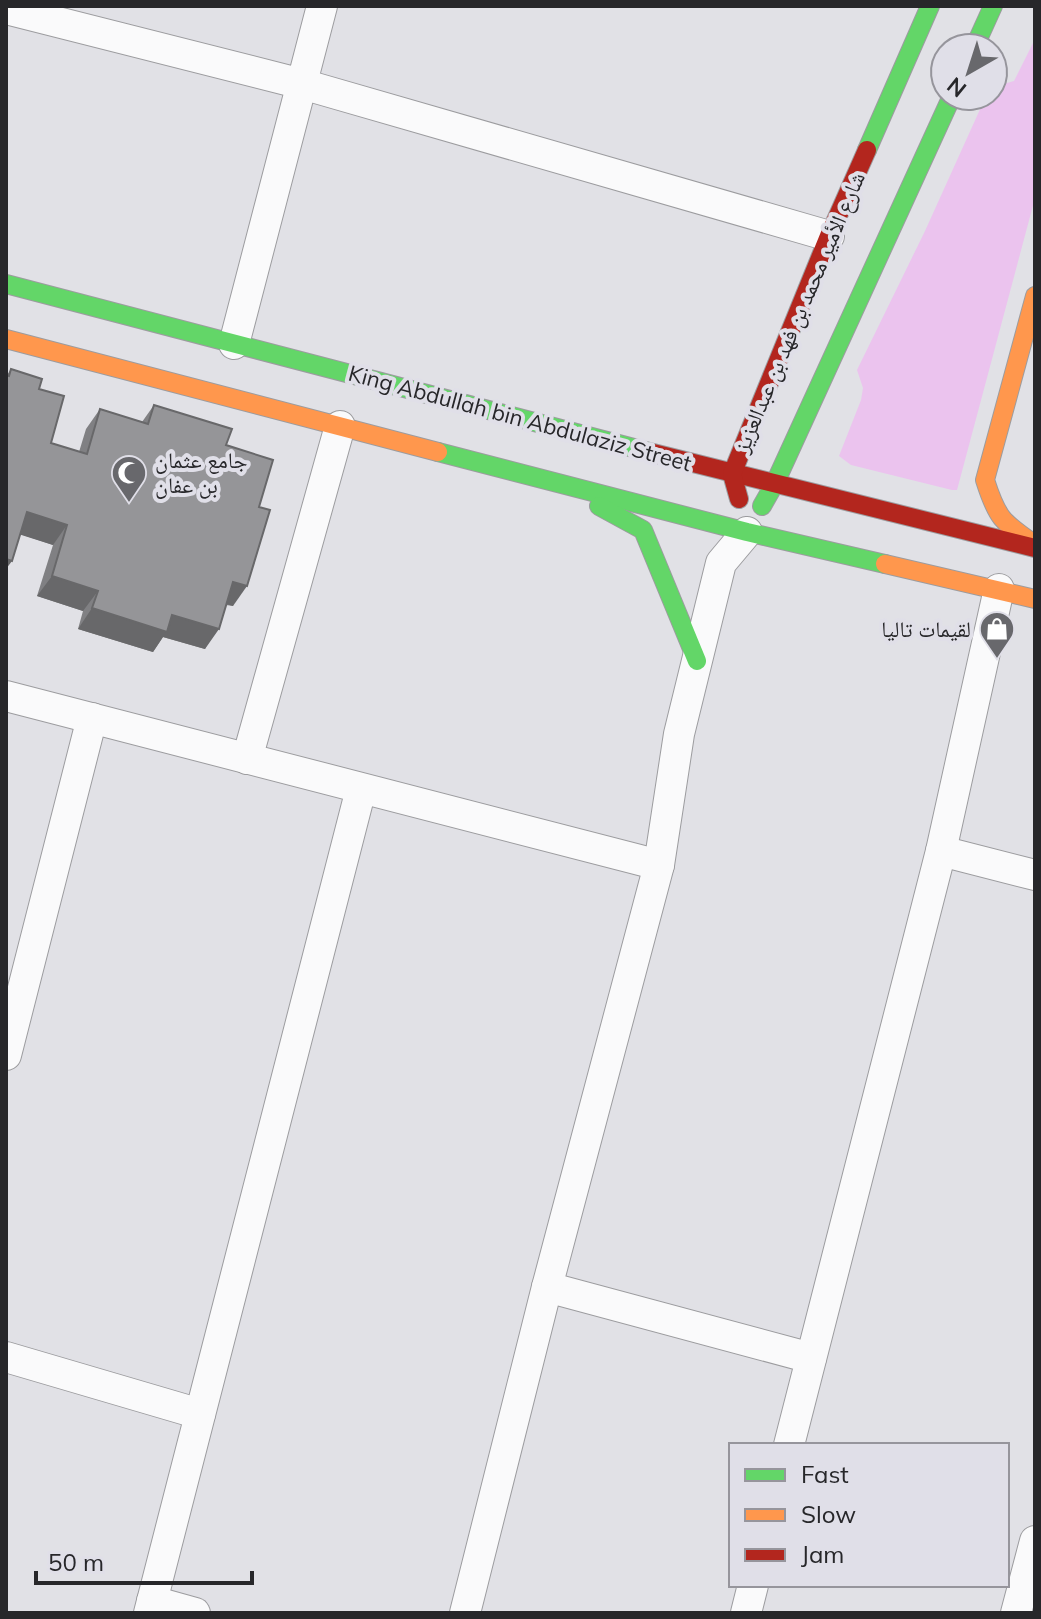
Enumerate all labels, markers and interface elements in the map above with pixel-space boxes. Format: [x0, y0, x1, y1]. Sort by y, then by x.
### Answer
north arrow [929, 32, 1009, 112]
text: N [941, 71, 972, 104]
street label: شارع الأمير محمد بن فهد بن عبدالعزيز [727, 167, 871, 457]
street label: King Abdullah bin Abdulaziz Street [345, 359, 695, 477]
place label: جامع عثمان بن عفان [155, 446, 247, 499]
mosque icon: جامع عثمان بن عفان [110, 454, 148, 504]
shop icon: لقيمات تاليا [978, 610, 1016, 660]
place label: لقيمات تاليا [881, 615, 971, 643]
legend [729, 1443, 1009, 1587]
text: Fast [801, 1459, 849, 1489]
text: Slow [801, 1499, 856, 1529]
scale bar [36, 1535, 252, 1585]
text: Jam [801, 1539, 844, 1569]
text: 50 m [48, 1547, 104, 1577]

